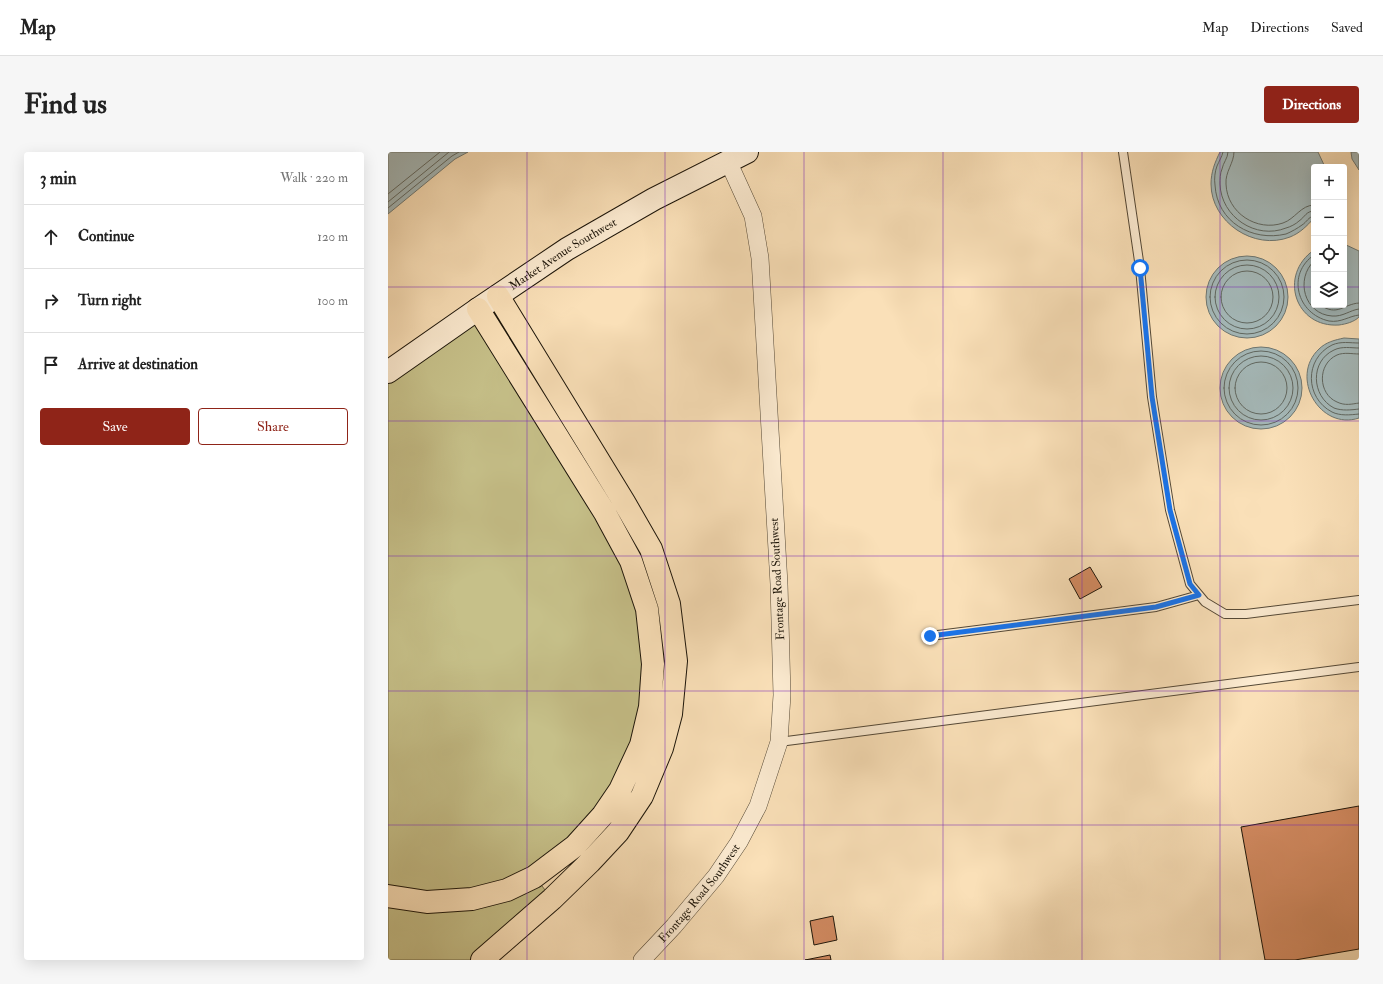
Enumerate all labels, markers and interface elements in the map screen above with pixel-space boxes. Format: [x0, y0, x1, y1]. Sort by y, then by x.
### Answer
text: Map [20, 16, 56, 40]
text: Map [1202, 19, 1228, 36]
text: Directions [1250, 19, 1309, 36]
text: Saved [1331, 19, 1363, 36]
button: Directions [1264, 86, 1359, 123]
text: Find us [24, 87, 107, 122]
map controls [1311, 164, 1347, 308]
button: + [1311, 164, 1347, 200]
text: 3 min [40, 168, 77, 189]
text: Walk · 220 m [280, 170, 348, 186]
button: − [1311, 200, 1347, 236]
street label: Market Avenue Southwest [506, 215, 620, 294]
icon: ahead [40, 226, 62, 248]
text: Continue [78, 227, 134, 246]
text: 120 m [317, 229, 348, 245]
button: locate [1311, 236, 1347, 272]
route start [1131, 259, 1149, 277]
button: layers [1311, 272, 1347, 308]
icon: right [40, 290, 62, 312]
text: Turn right [78, 291, 141, 310]
text: 100 m [317, 293, 348, 309]
icon: arrive [40, 354, 62, 376]
text: Arrive at destination [78, 355, 198, 374]
button: Save [40, 408, 190, 445]
button: Share [198, 408, 348, 445]
street label: Frontage Road Southwest [767, 517, 788, 641]
route end [921, 627, 939, 645]
street label: Frontage Road Southwest [655, 841, 744, 946]

